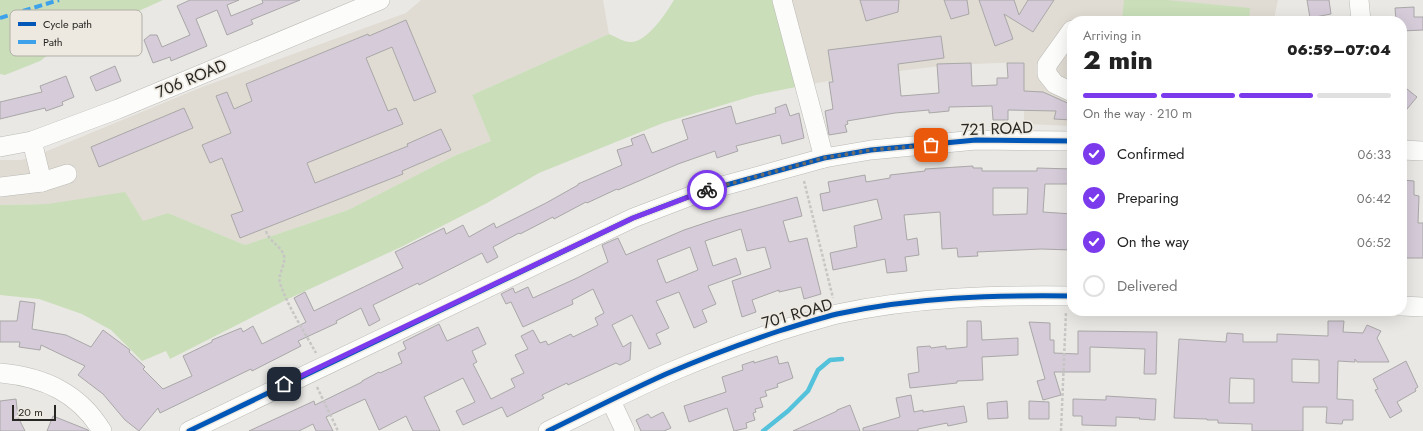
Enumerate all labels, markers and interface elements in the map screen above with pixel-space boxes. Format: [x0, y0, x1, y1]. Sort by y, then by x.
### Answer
legend [10, 10, 142, 56]
text: Cycle path [43, 16, 92, 32]
text: Arriving in [1083, 26, 1141, 45]
text: Path [43, 34, 62, 50]
text: 06:59–07:04 [1287, 39, 1391, 61]
text: 2 min [1083, 41, 1153, 79]
street label: 706 ROAD [152, 53, 230, 104]
text: On the way · 210 m [1083, 104, 1192, 123]
street label: 721 ROAD [961, 116, 1034, 141]
pin [914, 128, 948, 162]
icon: bag [920, 134, 942, 156]
icon: check [1083, 143, 1105, 165]
text: Confirmed [1117, 143, 1185, 165]
text: 06:33 [1358, 145, 1391, 164]
courier [687, 170, 727, 210]
icon: bike [696, 179, 718, 201]
icon: check [1083, 187, 1105, 209]
text: Preparing [1117, 187, 1179, 209]
text: 06:42 [1357, 189, 1391, 208]
icon: check [1083, 231, 1105, 253]
text: On the way [1117, 231, 1189, 253]
text: 06:52 [1357, 233, 1391, 252]
text: Delivered [1117, 275, 1178, 297]
street label: 701 ROAD [759, 292, 835, 335]
pin [267, 367, 301, 401]
icon: home [273, 373, 295, 395]
scale bar [12, 403, 56, 422]
text: 20 m [18, 404, 43, 420]

